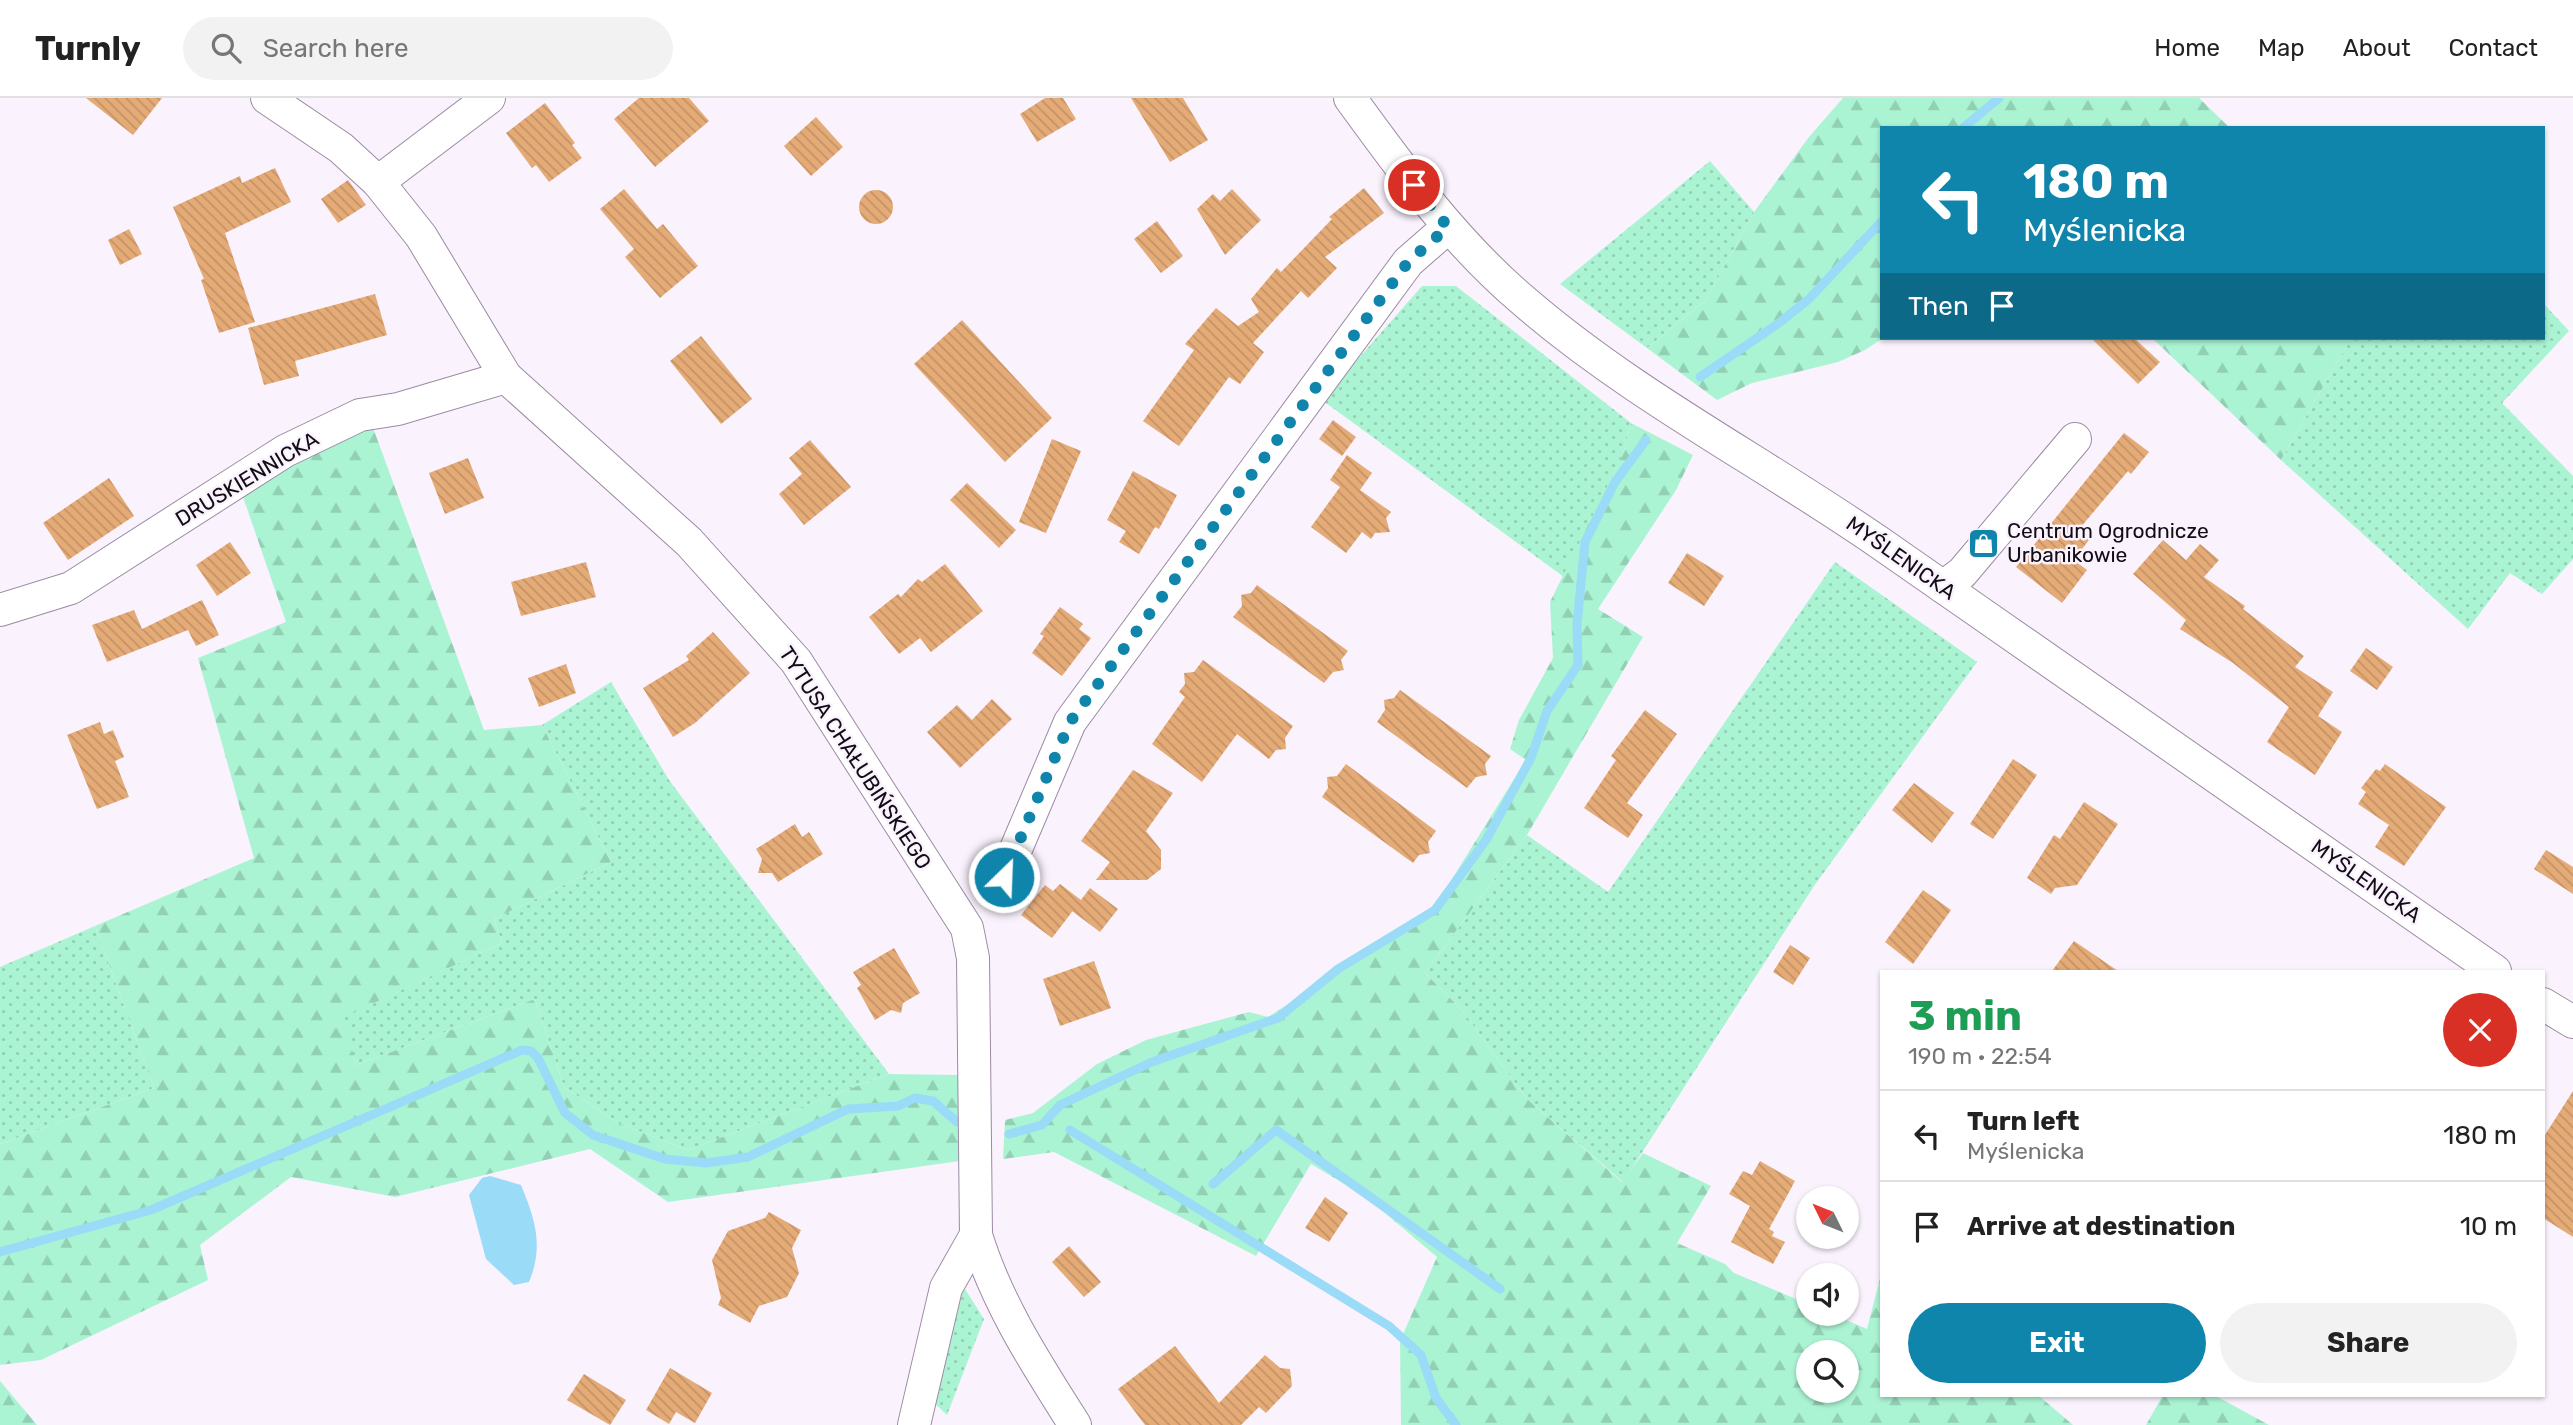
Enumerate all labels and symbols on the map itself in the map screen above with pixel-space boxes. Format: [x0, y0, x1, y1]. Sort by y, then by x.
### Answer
pin [1384, 155, 1444, 215]
street label: DRUSKIENNICKA [171, 426, 323, 531]
street label: MYŚLENICKA [1842, 511, 1961, 605]
place label: Centrum Ogrodnicze Urbanikowie [2007, 518, 2209, 567]
shop icon: Centrum Ogrodnicze Urbanikowie [1967, 526, 2001, 560]
street label: TYTUSA CHAŁUBIŃSKIEGO [774, 642, 937, 874]
street label: MYŚLENICKA [2307, 834, 2426, 928]
position arrow [967, 840, 1041, 914]
north arrow [1796, 1186, 1858, 1250]

